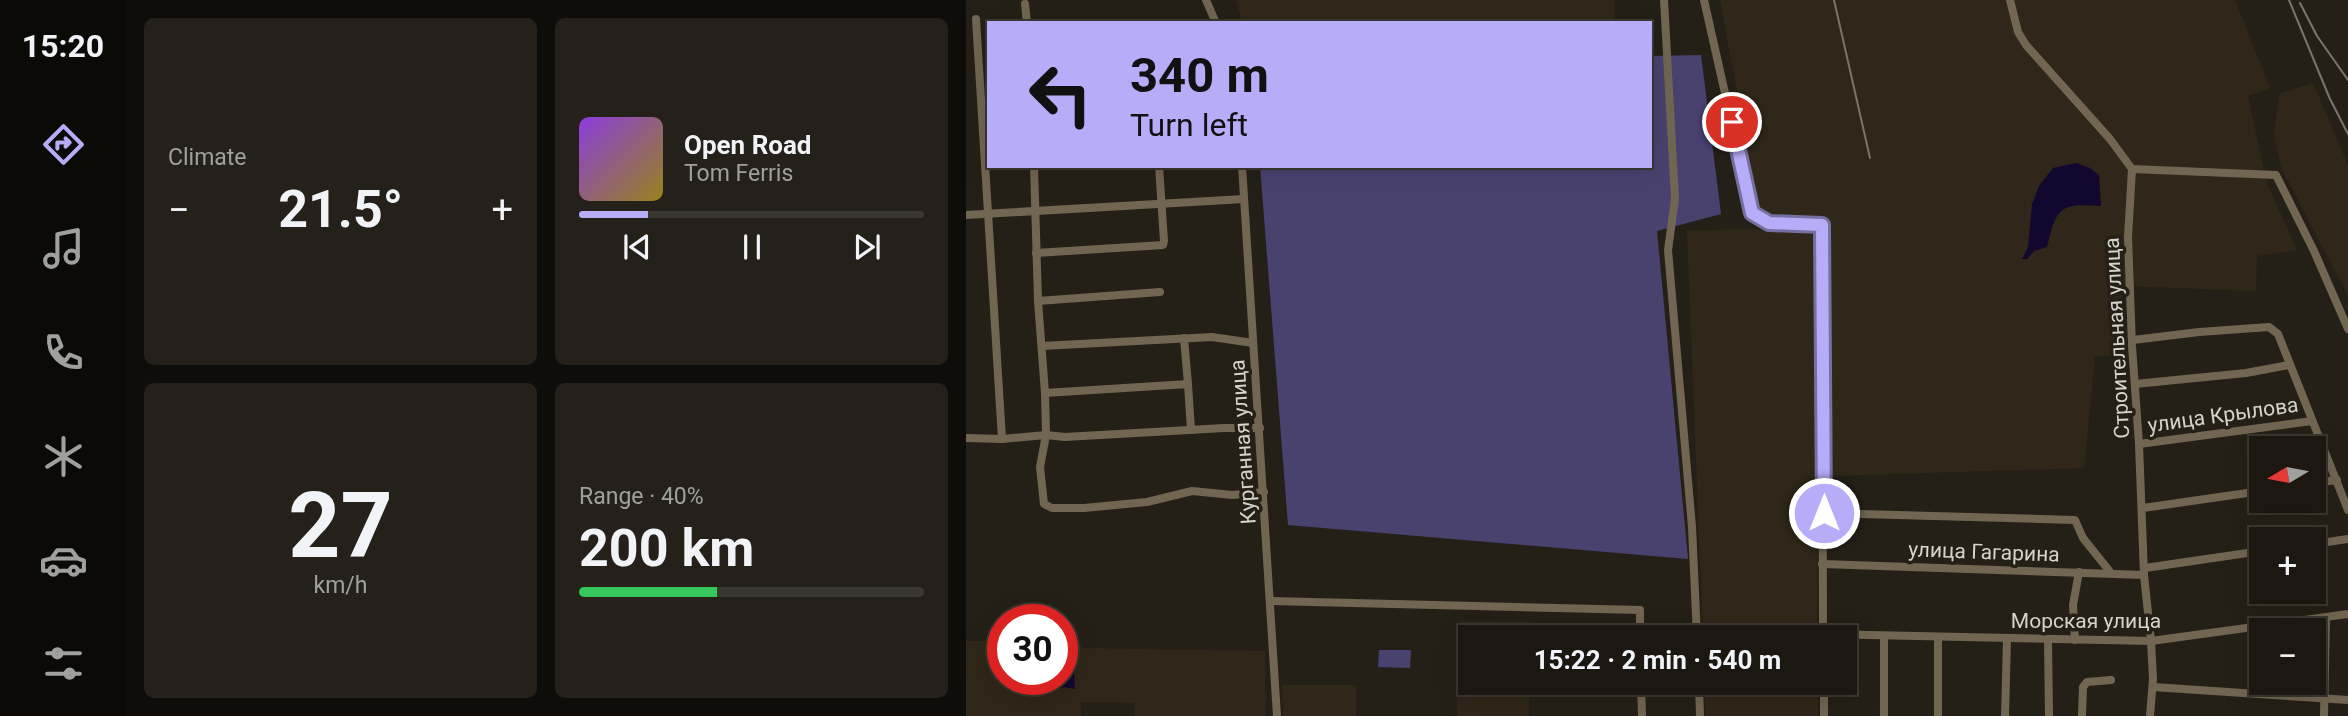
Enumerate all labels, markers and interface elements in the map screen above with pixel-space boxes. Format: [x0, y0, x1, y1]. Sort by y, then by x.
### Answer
text: 15:20 [22, 27, 104, 65]
text: 340 m [1130, 47, 1269, 104]
icon: left [1015, 49, 1106, 140]
pin [1702, 92, 1762, 152]
icon: arrive [1713, 103, 1751, 141]
text: Turn left [1130, 106, 1248, 144]
icon: directions [39, 120, 88, 169]
text: Open Road [684, 130, 812, 160]
text: Climate [168, 144, 247, 171]
text: Tom Ferris [684, 160, 793, 187]
text: 21.5° [278, 179, 403, 240]
text: − [168, 188, 190, 232]
text: + [491, 188, 513, 232]
icon: music [39, 224, 88, 273]
icon: previous [618, 228, 656, 266]
icon: pause [733, 228, 771, 266]
icon: next [848, 228, 886, 266]
street label: Строительная улица [2100, 237, 2134, 439]
icon: phone [39, 328, 88, 377]
street label: Курганная улица [1225, 359, 1261, 525]
street label: улица Крылова [2146, 393, 2300, 437]
icon: climate [39, 432, 88, 481]
north arrow [2249, 436, 2326, 513]
map controls [2249, 436, 2326, 695]
text: 27 [288, 473, 393, 579]
position arrow [1787, 476, 1861, 550]
text: Range · 40% [579, 483, 704, 510]
text: 200 km [579, 518, 754, 579]
button: + [2249, 527, 2326, 604]
icon: car [39, 536, 88, 585]
street label: улица Гагарина [1908, 537, 2060, 567]
text: km/h [314, 572, 368, 599]
speed limit sign: 30 [987, 604, 1078, 695]
street label: Морская улица [2011, 609, 2161, 633]
button: − [2249, 618, 2326, 695]
icon: filters [39, 639, 88, 688]
text: 15:22 · 2 min · 540 m [1534, 645, 1781, 675]

